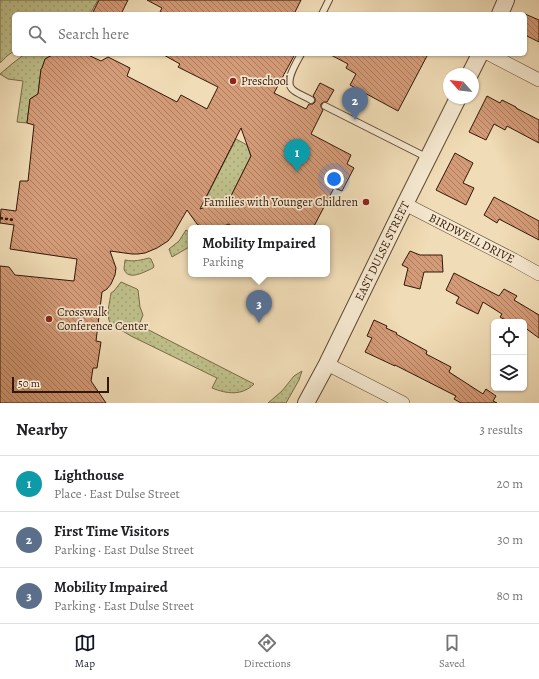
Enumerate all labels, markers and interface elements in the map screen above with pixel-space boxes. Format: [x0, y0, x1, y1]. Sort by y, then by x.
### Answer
search box [12, 12, 527, 56]
icon: search [26, 23, 48, 45]
text: Search here [58, 24, 129, 44]
north arrow [443, 68, 479, 104]
place label: Preschool [241, 73, 289, 89]
marker: Preschool [228, 76, 238, 86]
pin: 2 [342, 87, 368, 120]
pin: 1 [284, 139, 310, 172]
your location [324, 169, 344, 189]
place label: Families with Younger Children [203, 194, 358, 210]
marker: Families with Younger Children [361, 197, 371, 207]
street label: EAST DULSE STREET [351, 198, 413, 304]
street label: BIRDWELL DRIVE [426, 210, 517, 267]
popup [188, 225, 330, 277]
text: Mobility Impaired [202, 233, 316, 253]
text: Parking [202, 253, 244, 270]
pin: 3 [246, 290, 272, 323]
place label: Crosswalk Conference Center [57, 304, 149, 334]
marker: Crosswalk Conference Center [44, 314, 54, 324]
map controls [491, 319, 527, 391]
button: locate [491, 319, 527, 355]
button: layers [491, 355, 527, 391]
scale bar [12, 375, 109, 394]
text: 50 m [18, 376, 40, 391]
text: Nearby [16, 418, 67, 441]
text: 3 results [479, 421, 523, 438]
text: Lighthouse [54, 465, 124, 485]
text: 1 [27, 475, 31, 492]
text: 20 m [497, 475, 523, 492]
text: Place · East Dulse Street [54, 485, 180, 502]
text: First Time Visitors [54, 521, 169, 541]
text: 2 [26, 531, 32, 548]
text: 30 m [497, 531, 523, 548]
text: Parking · East Dulse Street [54, 541, 194, 558]
text: Mobility Impaired [54, 577, 168, 597]
text: 3 [26, 587, 32, 604]
text: 80 m [496, 587, 523, 604]
text: Parking · East Dulse Street [54, 597, 194, 614]
tab: Map [74, 632, 96, 671]
tab: Directions [244, 632, 291, 671]
tab: Saved [439, 632, 465, 671]

